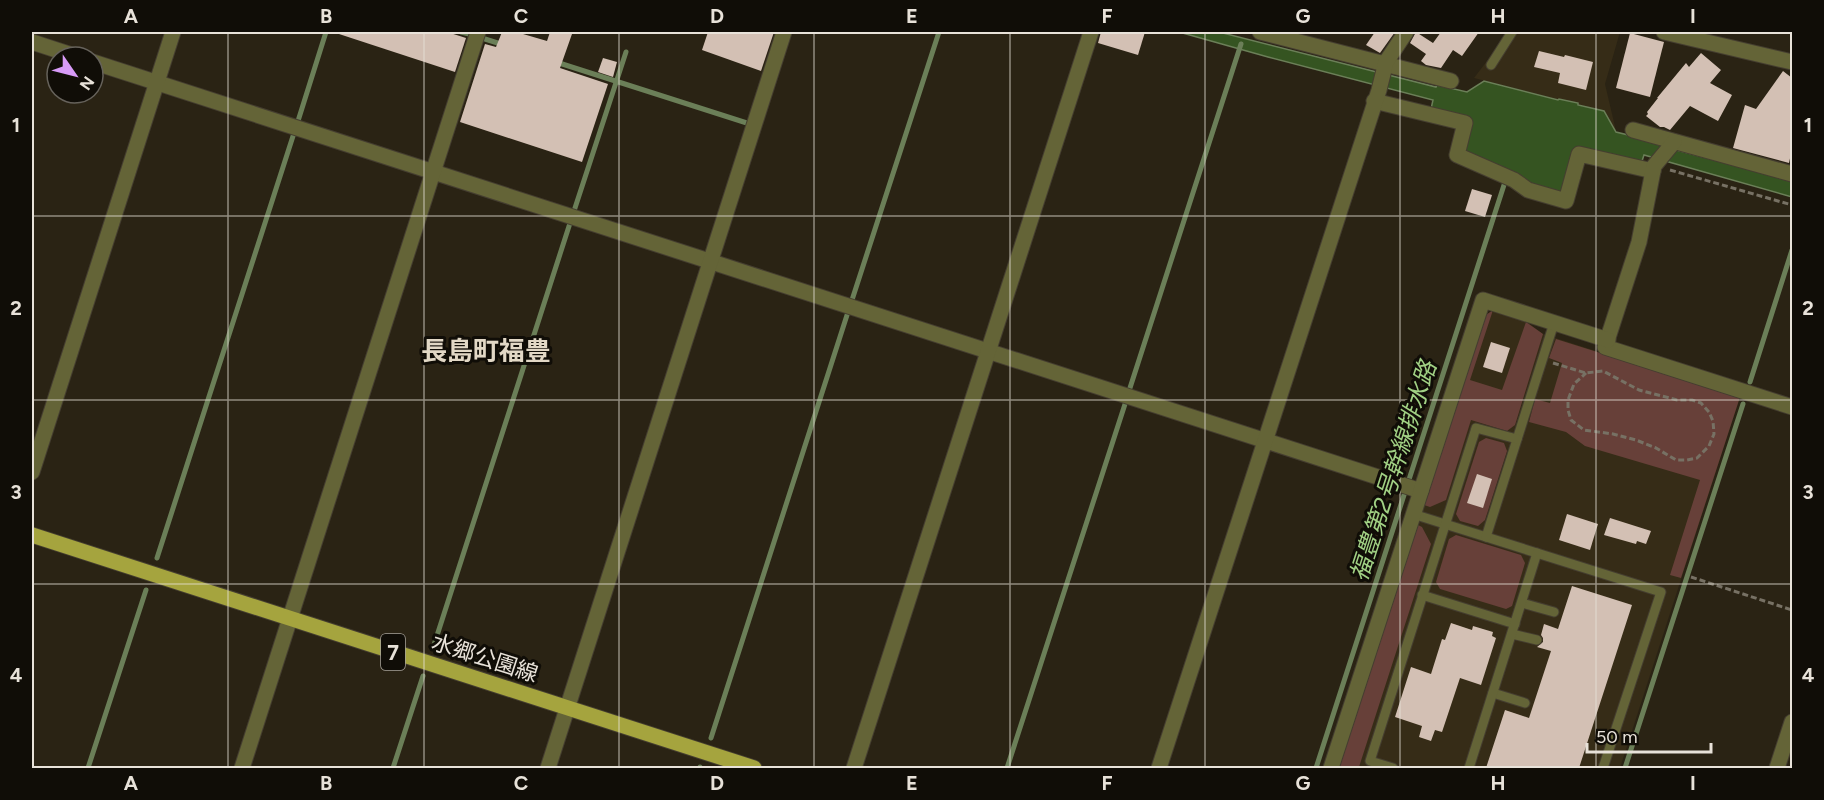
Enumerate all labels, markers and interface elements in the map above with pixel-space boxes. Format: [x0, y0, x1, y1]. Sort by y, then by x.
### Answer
text: A [124, 4, 139, 28]
text: B [320, 4, 332, 28]
text: C [514, 4, 528, 28]
text: D [710, 4, 724, 28]
text: E [906, 4, 918, 28]
text: F [1101, 4, 1113, 28]
text: G [1296, 4, 1311, 28]
text: H [1491, 4, 1506, 28]
text: I [1690, 4, 1696, 28]
north arrow [45, 45, 105, 105]
text: N [76, 73, 98, 94]
text: 1 [12, 113, 20, 137]
text: 1 [1804, 113, 1812, 137]
text: 2 [10, 296, 22, 320]
text: 2 [1802, 296, 1814, 320]
district label: 長島町福豊 [421, 335, 551, 367]
water label: 福豊第2号幹線排水路 [1344, 356, 1443, 585]
text: 3 [10, 480, 22, 504]
text: 3 [1802, 480, 1814, 504]
street label: 水郷公園線 [429, 628, 541, 688]
road number: 7 [381, 634, 405, 670]
text: 4 [10, 663, 23, 687]
text: 4 [1802, 663, 1815, 687]
scale bar [1587, 716, 1712, 754]
text: 50 m [1596, 726, 1638, 748]
text: A [124, 771, 139, 795]
text: B [320, 771, 332, 795]
text: C [514, 771, 528, 795]
text: D [710, 771, 724, 795]
text: E [906, 771, 918, 795]
text: F [1101, 771, 1113, 795]
text: G [1296, 771, 1311, 795]
text: H [1491, 771, 1506, 795]
text: I [1690, 771, 1696, 795]

